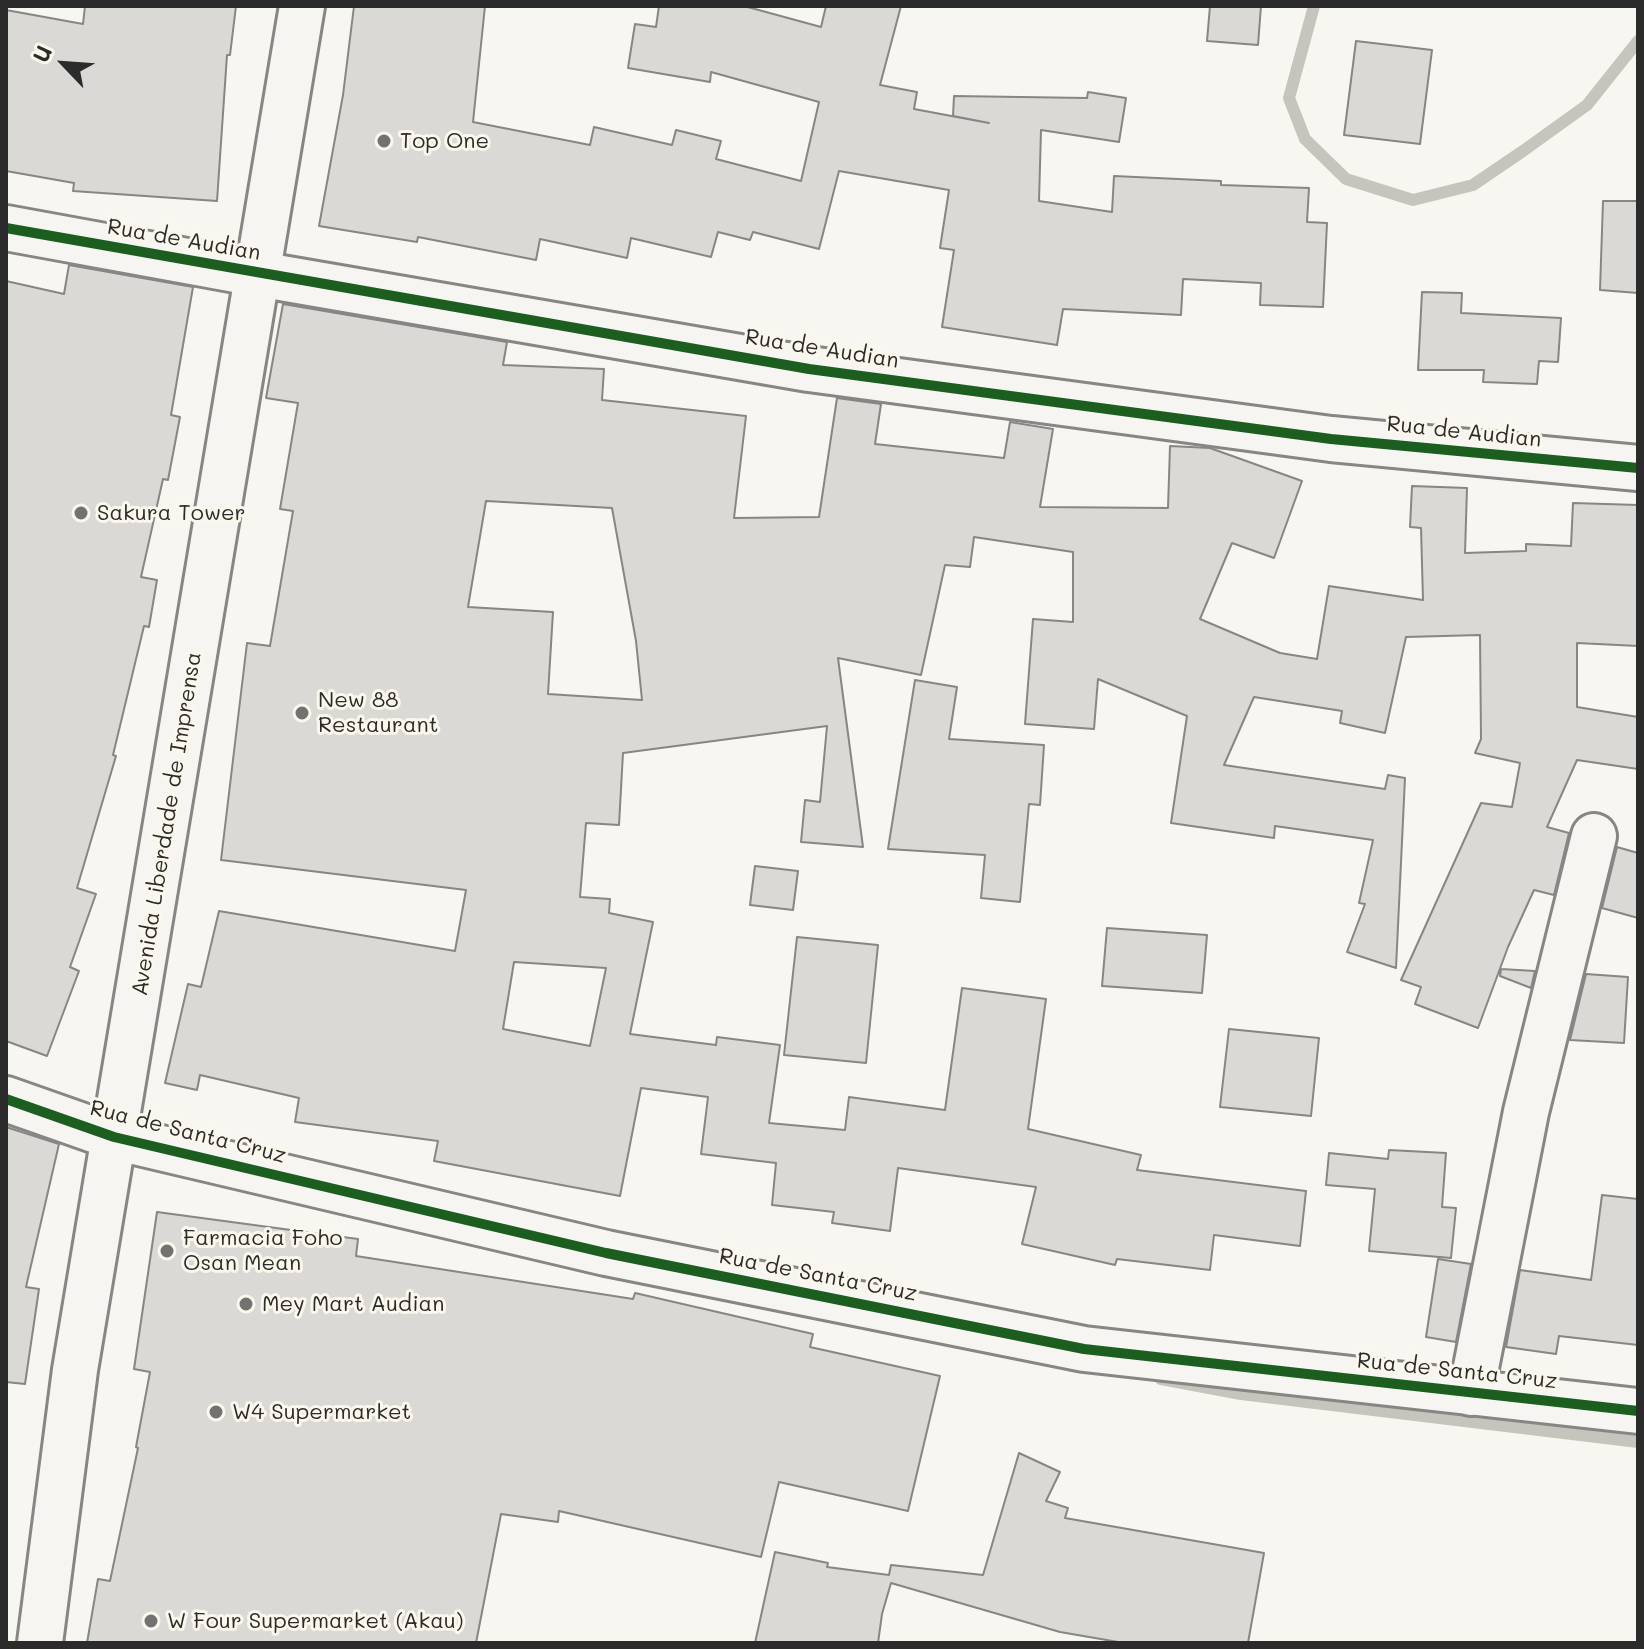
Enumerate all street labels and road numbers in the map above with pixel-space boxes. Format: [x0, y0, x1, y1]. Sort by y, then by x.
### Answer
street label: Rua de Audian [105, 214, 263, 266]
street label: Rua de Audian [743, 324, 901, 374]
street label: Rua de Audian [1385, 411, 1543, 453]
street label: Avenida Liberdade de Imprensa [127, 650, 207, 998]
street label: Rua de Santa Cruz [87, 1095, 289, 1169]
street label: Rua de Santa Cruz [717, 1243, 919, 1307]
street label: Rua de Santa Cruz [1356, 1347, 1558, 1395]

